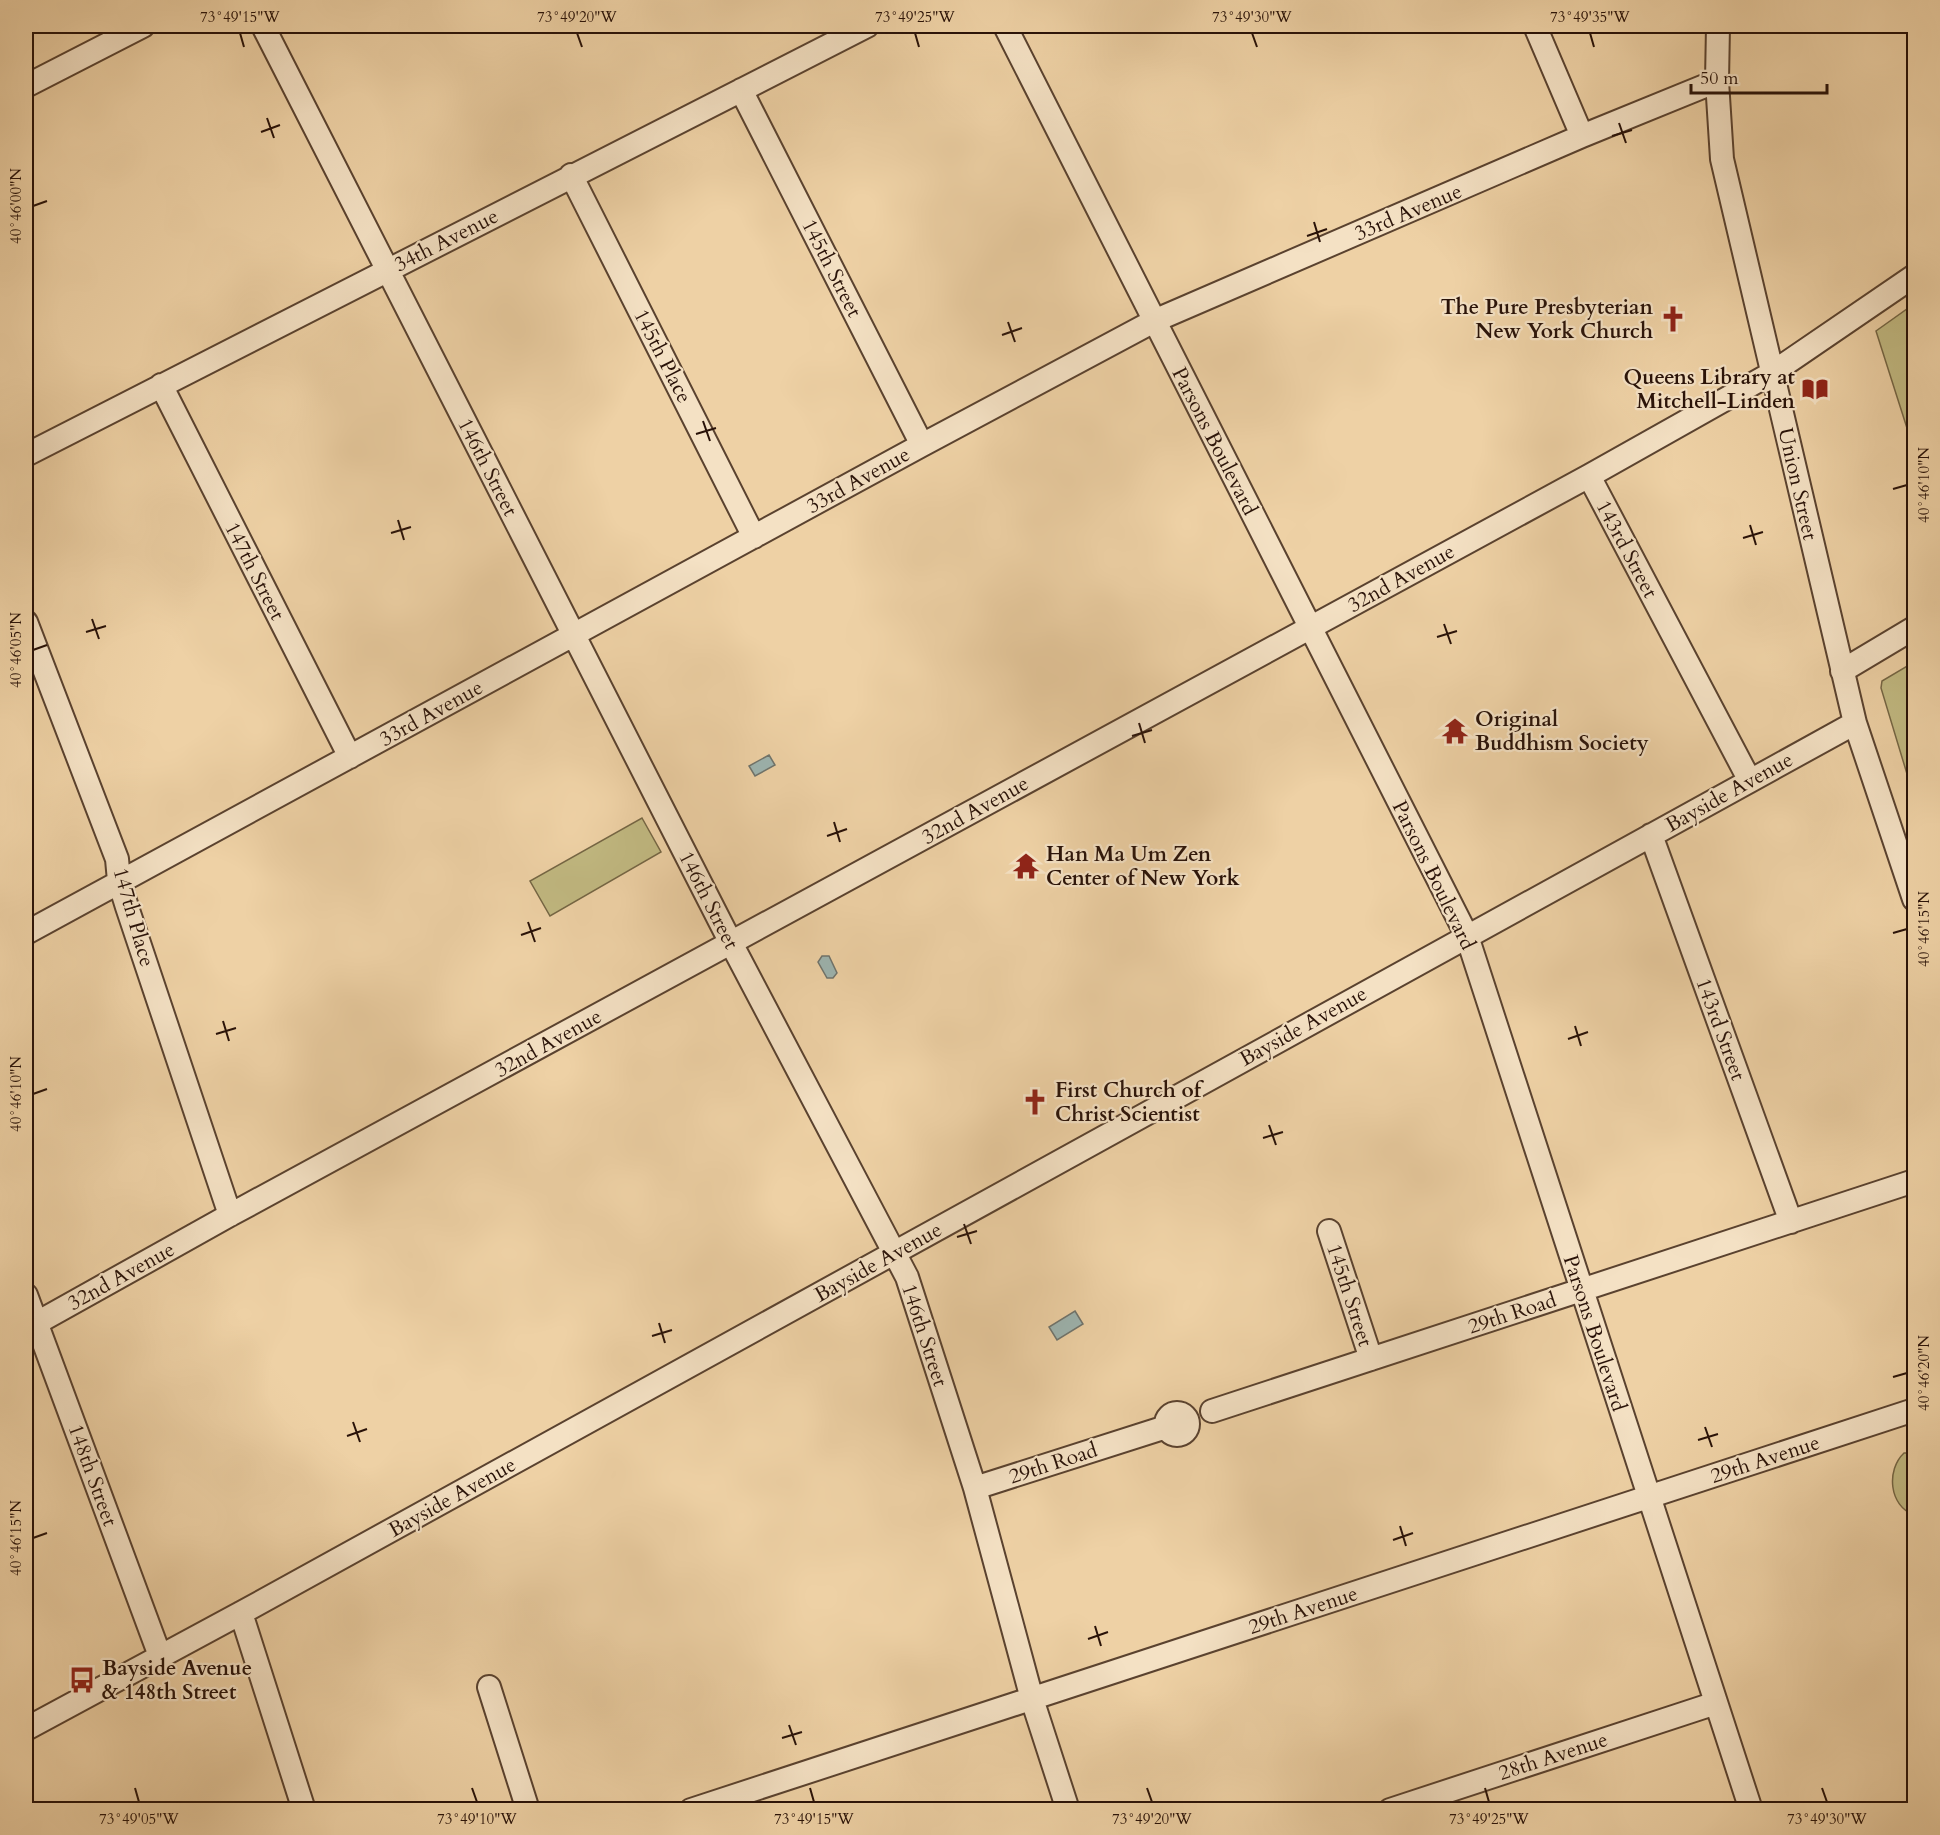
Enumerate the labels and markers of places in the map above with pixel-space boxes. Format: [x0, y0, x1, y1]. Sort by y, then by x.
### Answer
place label: The Pure Presbyterian New York Church [1441, 293, 1654, 346]
church icon: The Pure Presbyterian New York Church [1658, 304, 1688, 334]
place label: Queens Library at Mitchell-Linden [1623, 363, 1796, 416]
library icon: Queens Library at Mitchell-Linden [1800, 374, 1830, 404]
place label: Original Buddhism Society [1475, 705, 1649, 758]
temple icon: Original Buddhism Society [1440, 716, 1470, 746]
place label: Han Ma Um Zen Center of New York [1046, 840, 1239, 893]
temple icon: Han Ma Um Zen Center of New York [1011, 851, 1041, 881]
place label: First Church of Christ Scientist [1055, 1076, 1205, 1129]
church icon: First Church of Christ Scientist [1020, 1087, 1050, 1117]
place label: Bayside Avenue & 148th Street [102, 1654, 252, 1707]
bus stop icon: Bayside Avenue & 148th Street [67, 1665, 97, 1695]

